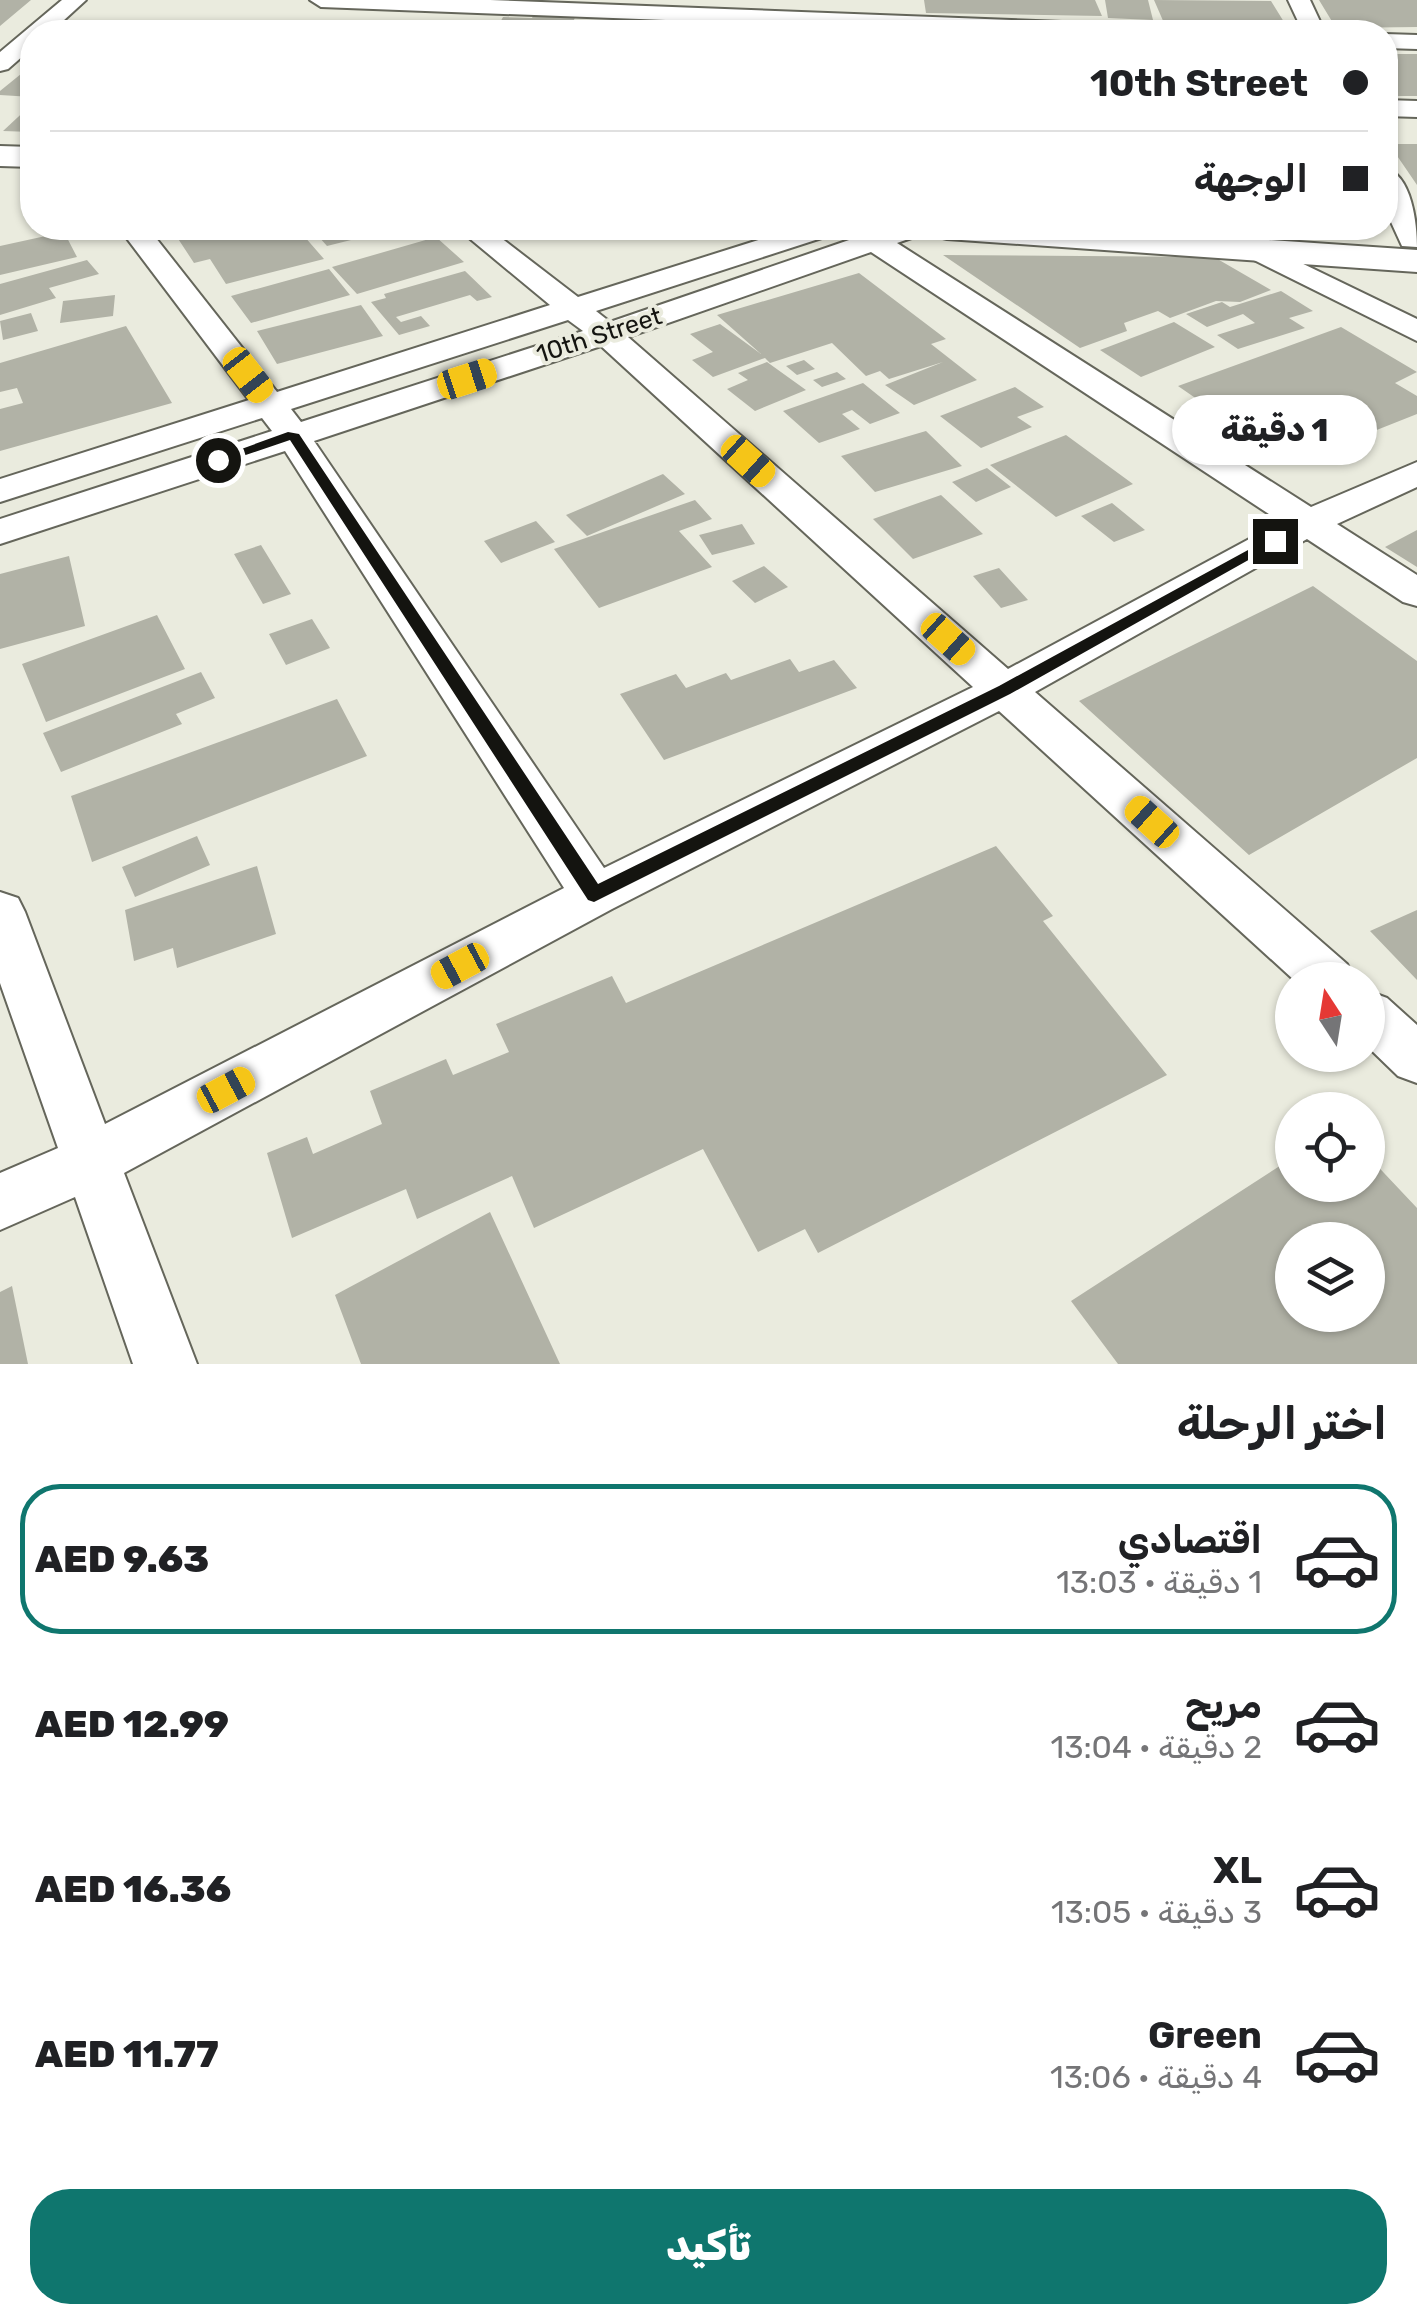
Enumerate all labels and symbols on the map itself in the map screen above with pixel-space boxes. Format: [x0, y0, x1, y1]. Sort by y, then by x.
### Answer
street label: 10th Street [533, 301, 665, 369]
car [218, 342, 278, 408]
car [434, 355, 500, 403]
callout: 1 دقيقة [1172, 396, 1378, 466]
car [716, 430, 780, 492]
route start [196, 438, 241, 483]
route end [1253, 519, 1298, 564]
car [916, 608, 980, 670]
car [1120, 791, 1184, 853]
car [426, 939, 494, 993]
north arrow [1275, 962, 1385, 1072]
car [192, 1063, 260, 1117]

